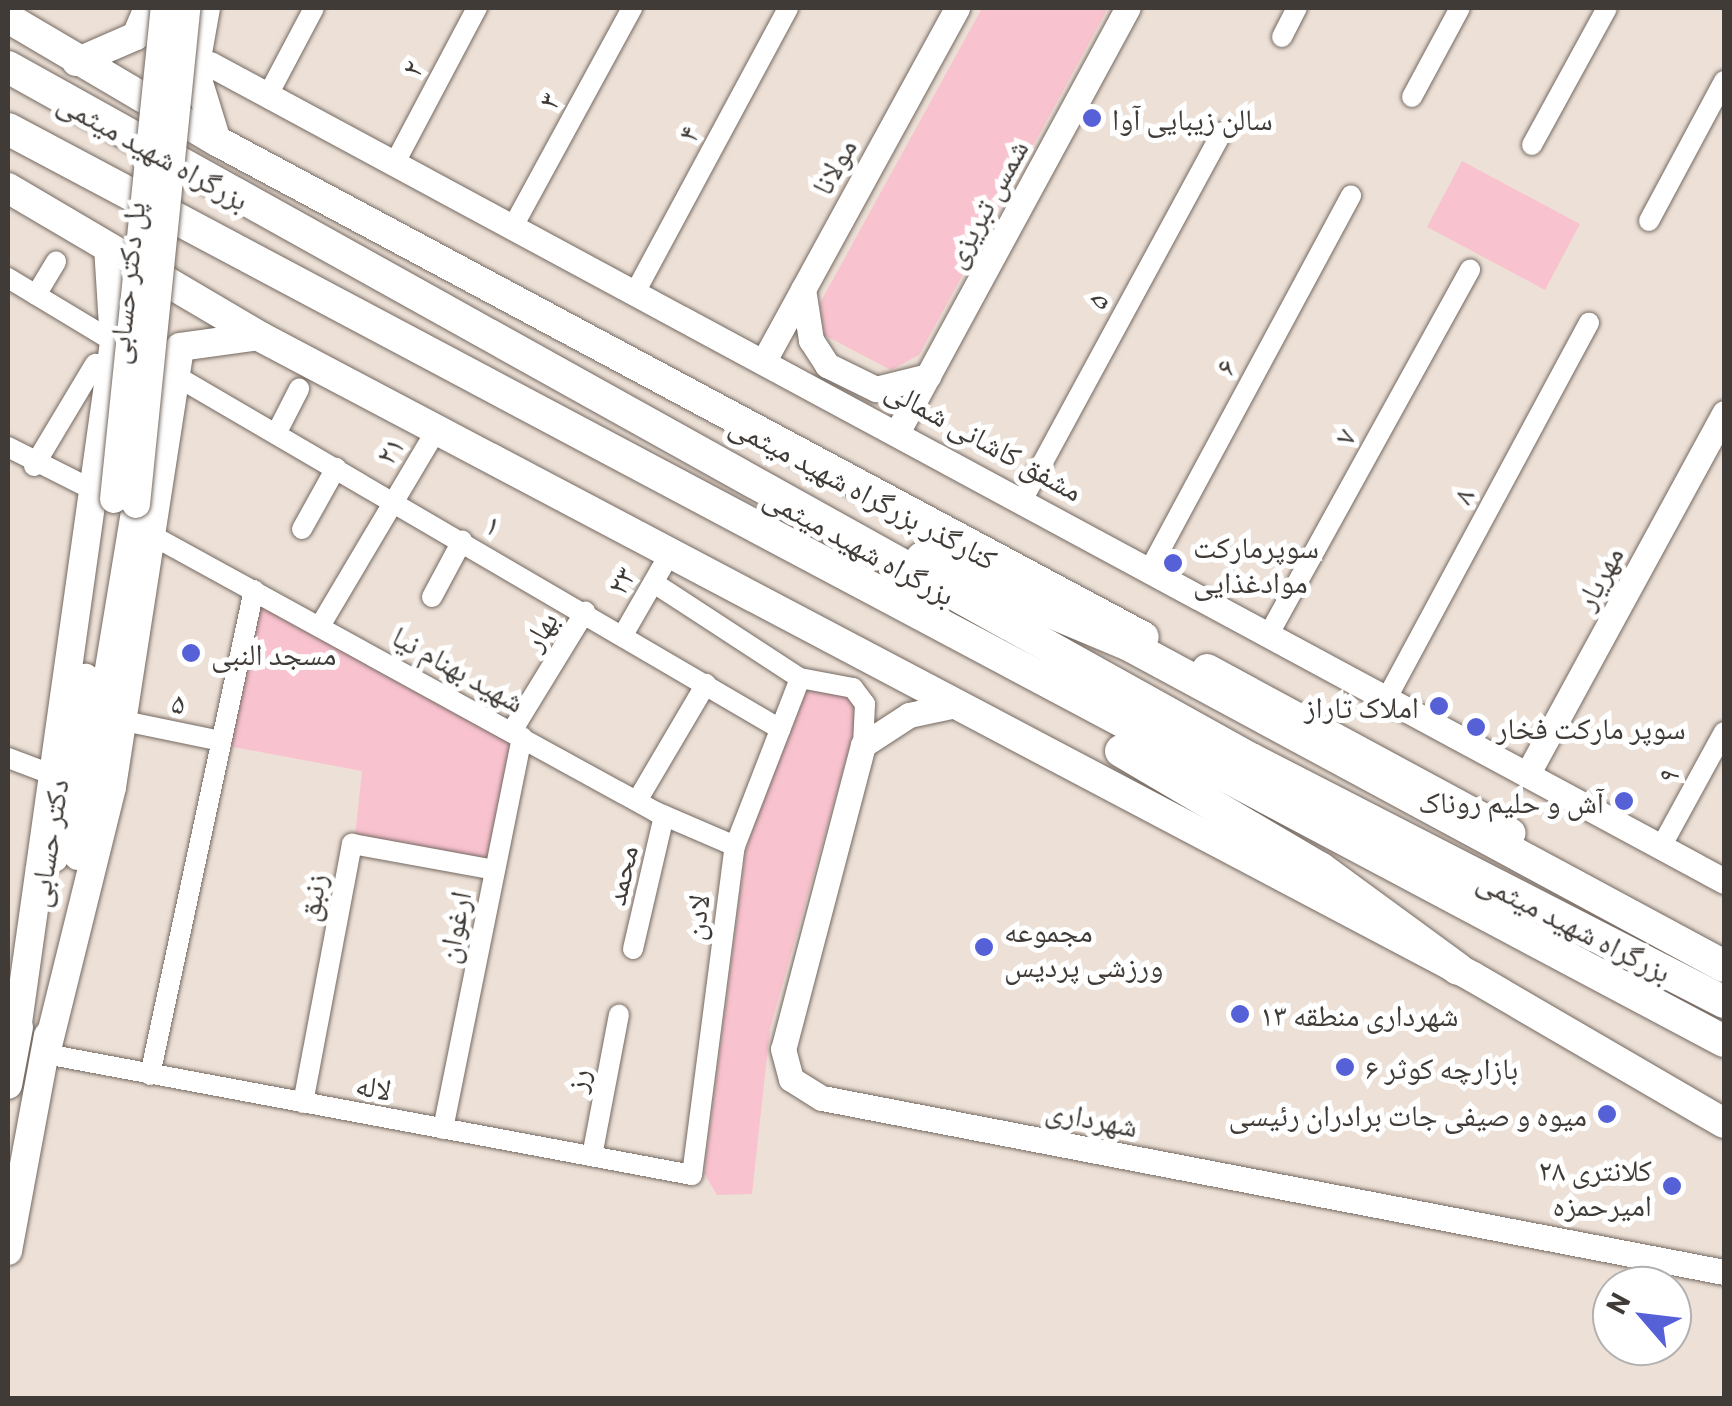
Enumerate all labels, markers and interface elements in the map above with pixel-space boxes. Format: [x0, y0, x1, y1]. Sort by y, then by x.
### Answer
street label: ۲ [392, 54, 430, 82]
street label: بزرگراه شهید میثمی [52, 83, 256, 217]
street label: ۳ [529, 86, 567, 114]
place label: سالن زیبایی آوا [1112, 100, 1273, 136]
marker: سالن زیبایی آوا [1081, 107, 1103, 129]
street label: ۴ [668, 119, 706, 147]
street label: مولانا [803, 131, 863, 201]
street label: شمس تبریزی [935, 133, 1035, 273]
street label: پل دکتر حسابی [99, 200, 151, 366]
street label: ۵ [1077, 286, 1115, 314]
street label: ۶ [1205, 352, 1243, 380]
street label: مشفق کاشانی شمالی [880, 370, 1090, 508]
street label: کنارگذر بزرگراه شهید میثمی [724, 405, 1004, 577]
street label: ۷ [1325, 421, 1363, 451]
street label: ۲۱ [367, 429, 411, 471]
street label: بزرگراه شهید میثمی [758, 478, 962, 612]
street label: ۸ [1443, 481, 1481, 509]
street label: ۱ [479, 505, 509, 543]
place label: سوپرمارکت موادغذایی [1193, 528, 1319, 598]
street label: مهریار [1566, 539, 1630, 615]
marker: سوپرمارکت موادغذایی [1162, 552, 1184, 574]
street label: ۲۳ [598, 559, 642, 601]
street label: بهار [513, 604, 565, 656]
street label: شهید بهنام نیا [387, 617, 531, 719]
place label: مسجد النبی [211, 635, 336, 671]
marker: مسجد النبی [180, 642, 202, 664]
street label: ۵ [169, 683, 189, 721]
place label: املاک تاراز [1304, 688, 1419, 724]
marker: املاک تاراز [1428, 695, 1450, 717]
place label: سوپر مارکت فخار [1496, 709, 1686, 745]
marker: سوپر مارکت فخار [1465, 716, 1487, 738]
street label: ۹ [1648, 760, 1686, 790]
street label: دکتر حسابی [19, 776, 75, 910]
place label: آش و حلیم روناک [1418, 783, 1604, 819]
marker: آش و حلیم روناک [1613, 790, 1635, 812]
street label: محمد [596, 842, 644, 908]
street label: بزرگراه شهید میثمی [1472, 861, 1678, 989]
street label: زنبق [289, 870, 333, 924]
street label: ارغوان [428, 888, 478, 966]
street label: لادن [674, 892, 716, 942]
place label: مجموعه ورزشی پردیس [1004, 912, 1163, 982]
marker: مجموعه ورزشی پردیس [973, 936, 995, 958]
place label: شهرداری منطقه ۱۳ [1260, 996, 1458, 1032]
marker: شهرداری منطقه ۱۳ [1229, 1003, 1251, 1025]
place label: بازارچه کوثر ۶ [1365, 1049, 1518, 1085]
marker: بازارچه کوثر ۶ [1334, 1056, 1356, 1078]
street label: لاله [353, 1065, 395, 1107]
street label: رز [556, 1065, 596, 1095]
street label: شهرداری [1043, 1090, 1141, 1144]
place label: میوه و صیفی جات برادران رئیسی [1228, 1096, 1587, 1132]
marker: میوه و صیفی جات برادران رئیسی [1596, 1103, 1618, 1125]
place label: کلانتری ۲۸ امیرحمزه [1539, 1151, 1652, 1222]
marker: کلانتری ۲۸ امیرحمزه [1661, 1175, 1683, 1197]
north arrow [1592, 1266, 1692, 1366]
text: N [1598, 1287, 1637, 1319]

